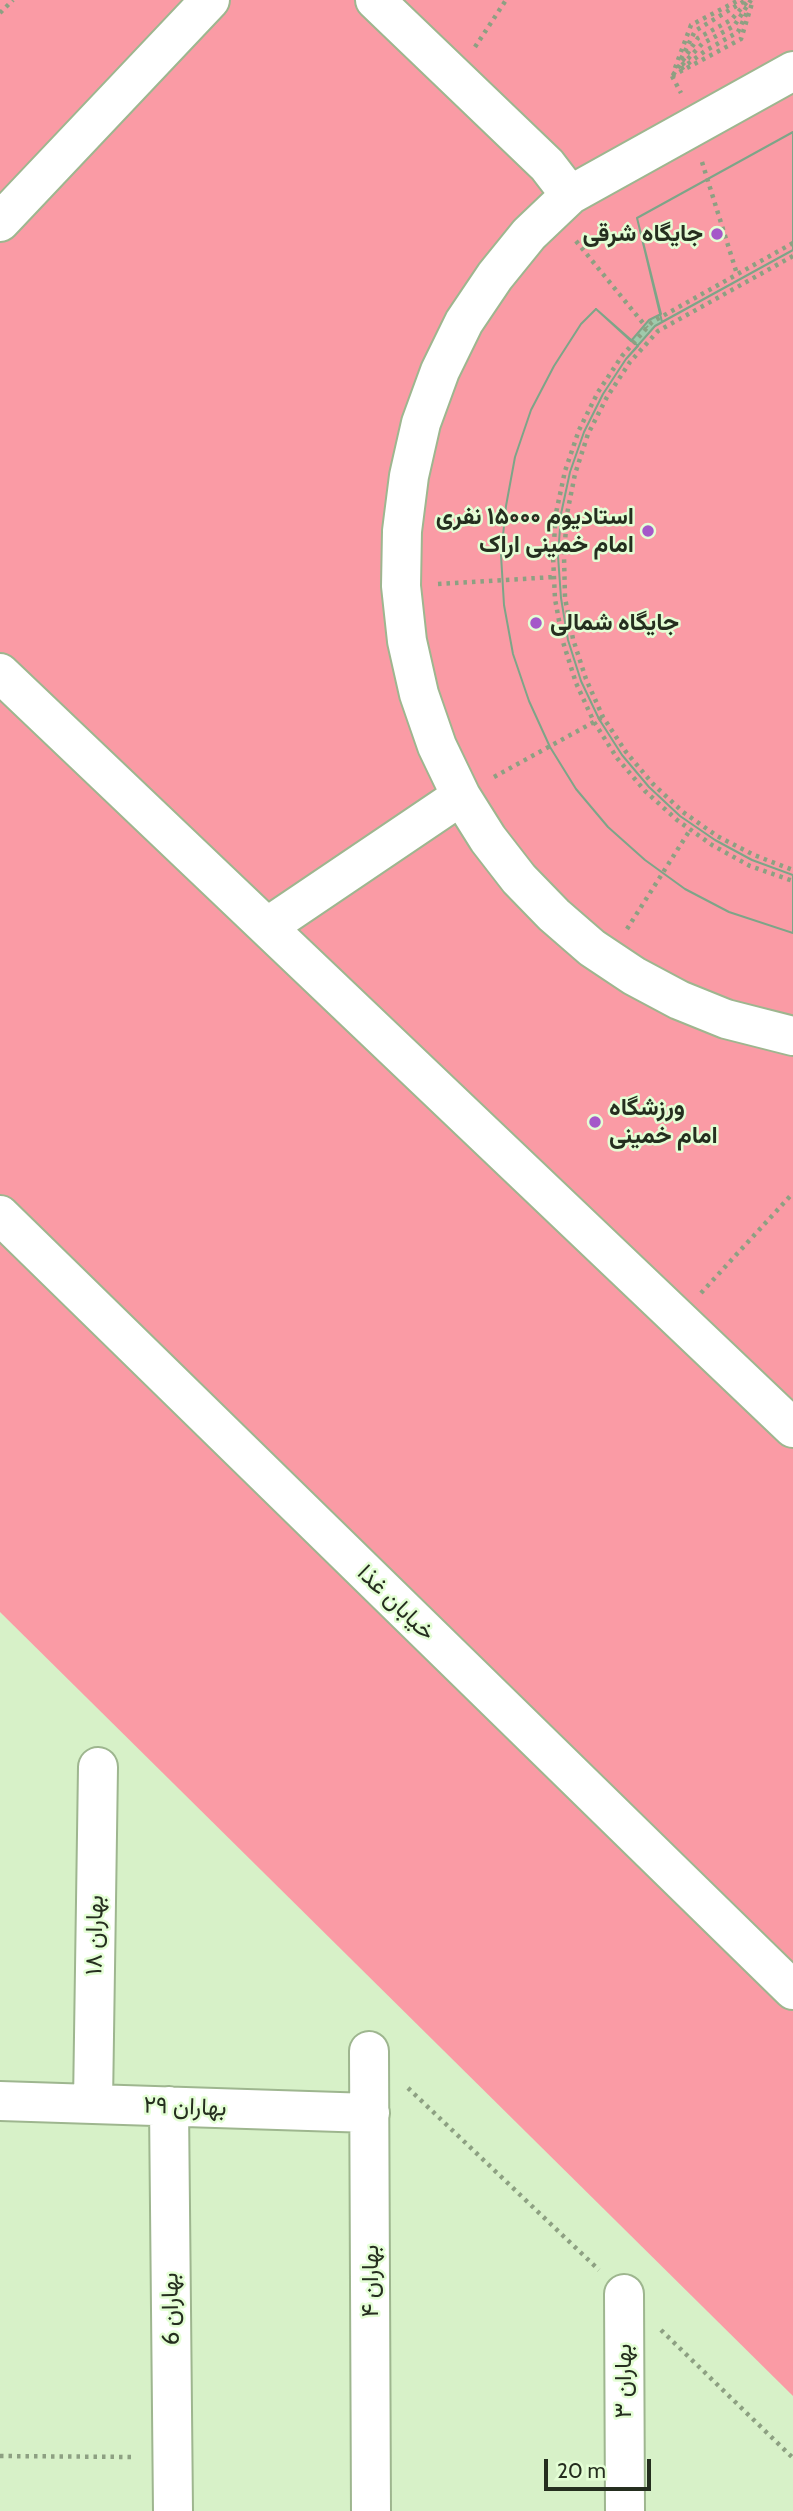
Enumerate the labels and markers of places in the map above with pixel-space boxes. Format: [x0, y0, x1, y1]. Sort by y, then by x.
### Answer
place label: جایگاه شرقی [582, 220, 703, 248]
marker: جایگاه شرقی [709, 226, 725, 242]
place label: استادیوم ۱۵۰۰۰ نفری امام خمینی اراک [436, 503, 634, 559]
marker: استادیوم ۱۵۰۰۰ نفری امام خمینی اراک [640, 523, 656, 539]
place label: جایگاه شمالی [550, 609, 679, 637]
marker: جایگاه شمالی [528, 615, 544, 631]
place label: ورزشگاه امام خمینی [609, 1094, 718, 1150]
marker: ورزشگاه امام خمینی [587, 1114, 603, 1130]

